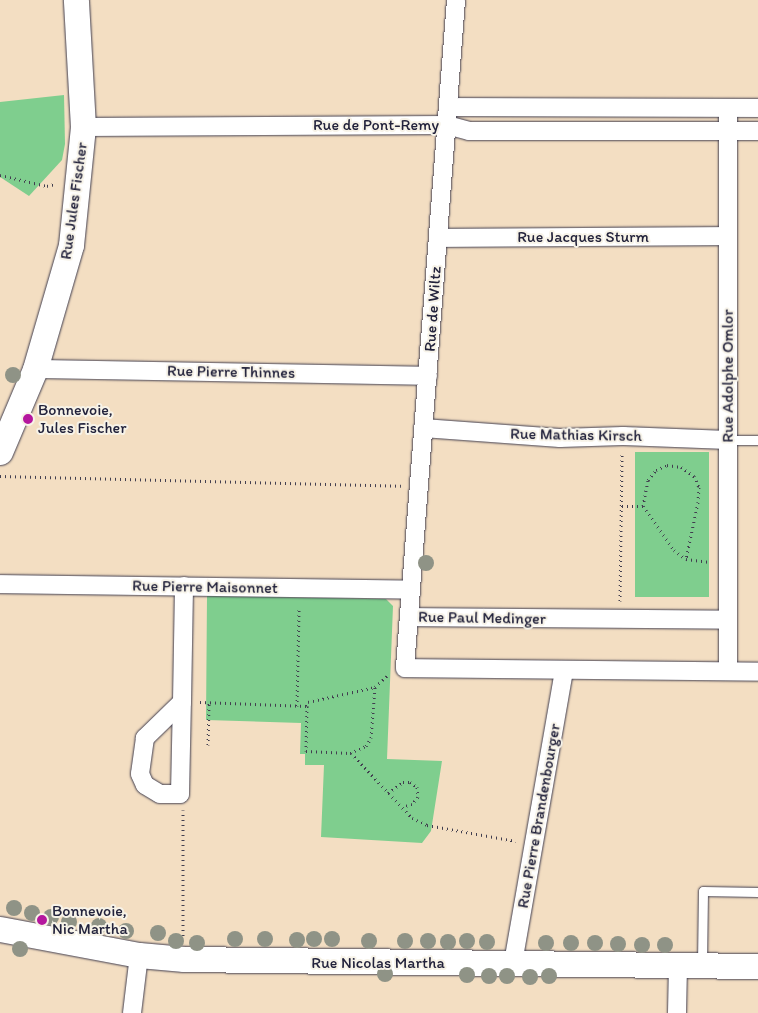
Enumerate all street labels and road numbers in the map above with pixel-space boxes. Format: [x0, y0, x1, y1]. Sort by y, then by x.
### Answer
street label: Rue de Pont-Remy [313, 115, 439, 135]
street label: Rue Jules Fischer [56, 141, 92, 261]
street label: Rue Jacques Sturm [517, 227, 649, 247]
street label: Rue de Wiltz [420, 266, 446, 352]
street label: Rue Adolphe Omlor [718, 309, 738, 443]
street label: Rue Pierre Thinnes [167, 361, 295, 383]
street label: Rue Mathias Kirsch [510, 424, 642, 446]
street label: Rue Pierre Maisonnet [132, 576, 278, 598]
street label: Rue Paul Medinger [418, 607, 546, 629]
street label: Rue Pierre Brandenbourger [513, 722, 565, 910]
street label: Rue Nicolas Martha [311, 953, 445, 973]

